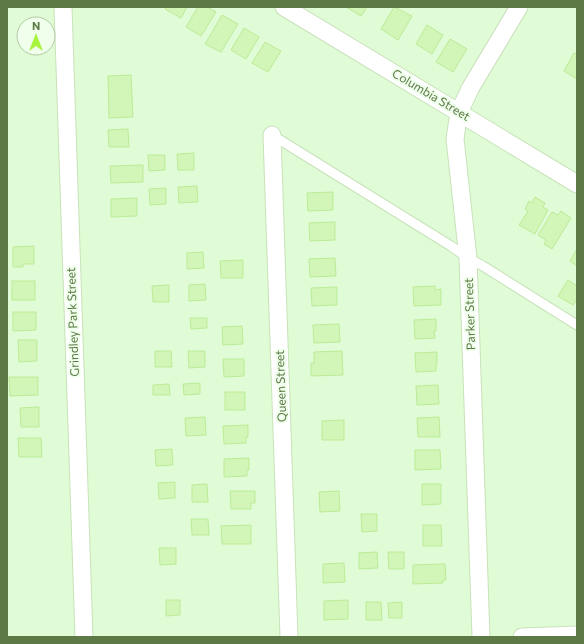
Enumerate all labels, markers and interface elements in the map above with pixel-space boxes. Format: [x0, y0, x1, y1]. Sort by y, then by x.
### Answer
north arrow [16, 16, 56, 56]
text: N [32, 19, 40, 32]
street label: Columbia Street [390, 65, 473, 123]
street label: Grindley Park Street [63, 267, 81, 377]
street label: Parker Street [461, 278, 477, 350]
street label: Queen Street [272, 350, 288, 422]

